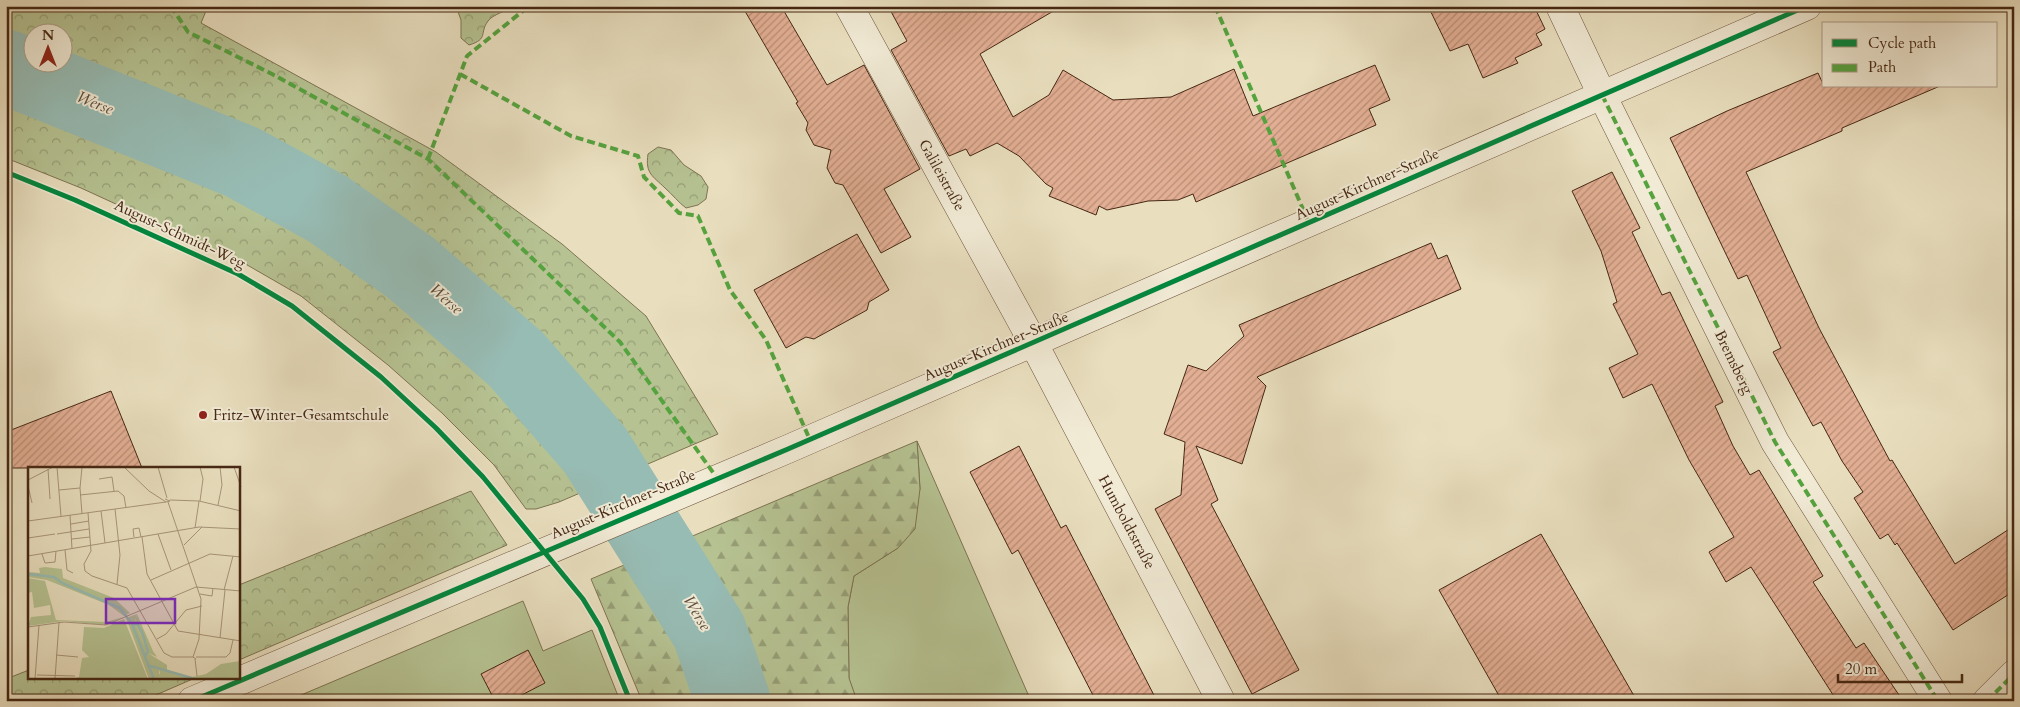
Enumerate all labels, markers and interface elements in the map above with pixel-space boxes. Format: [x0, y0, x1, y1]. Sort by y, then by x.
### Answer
north arrow [22, 22, 72, 72]
legend [1822, 22, 1998, 88]
text: N [42, 26, 54, 45]
text: Cycle path [1868, 33, 1937, 53]
text: Path [1868, 57, 1897, 77]
water label: Werse [74, 86, 117, 121]
street label: Galileistraße [914, 136, 970, 214]
street label: August-Kirchner-Straße [1292, 143, 1442, 225]
street label: August-Schmidt-Weg [111, 195, 249, 273]
water label: Werse [425, 278, 468, 320]
street label: August-Kirchner-Straße [921, 306, 1072, 386]
street label: Bremsberg [1710, 327, 1758, 398]
place label: Fritz-Winter-Gesamtschule [213, 405, 389, 425]
marker: Fritz-Winter-Gesamtschule [197, 409, 209, 421]
street label: August-Kirchner-Straße [548, 464, 699, 544]
inset map [28, 467, 240, 680]
street label: Humboldtstraße [1094, 472, 1160, 573]
water label: Werse [678, 591, 716, 635]
scale bar [1838, 652, 1961, 684]
text: 20 m [1845, 659, 1877, 679]

